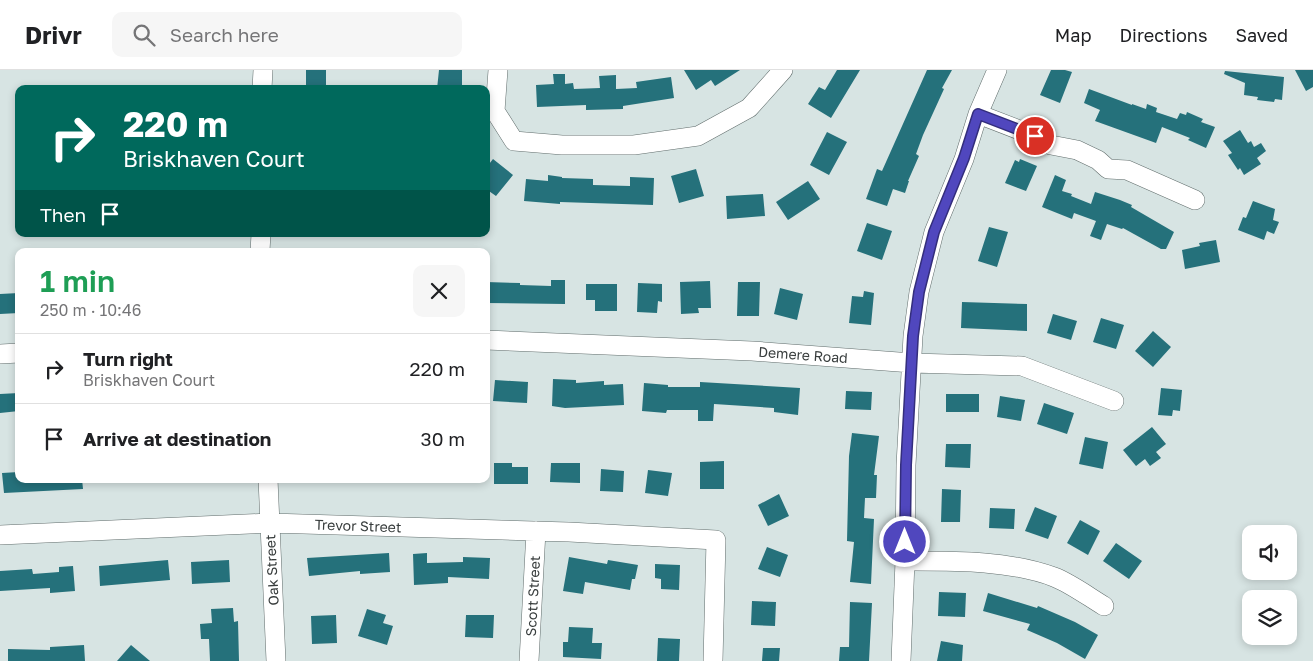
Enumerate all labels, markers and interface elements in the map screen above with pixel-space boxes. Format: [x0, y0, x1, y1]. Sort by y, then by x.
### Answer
search box [112, 12, 462, 57]
text: Drivr [25, 20, 82, 49]
icon: search [130, 21, 158, 49]
text: Search here [170, 23, 279, 46]
text: Map [1055, 24, 1091, 46]
text: Directions [1119, 24, 1207, 46]
text: Saved [1235, 24, 1288, 46]
text: 220 m [123, 103, 228, 145]
icon: right [40, 105, 105, 170]
pin [1014, 115, 1056, 157]
icon: arrive [1021, 122, 1049, 150]
text: Briskhaven Court [123, 145, 305, 172]
icon: arrive [96, 200, 124, 228]
text: Then [40, 203, 86, 226]
text: 1 min [40, 263, 115, 299]
button: close [413, 265, 465, 317]
text: 250 m · 10:46 [40, 300, 141, 320]
street label: Demere Road [758, 343, 848, 366]
text: Turn right [83, 347, 173, 370]
icon: right [40, 355, 68, 383]
text: 220 m [410, 357, 465, 380]
text: Briskhaven Court [83, 370, 215, 390]
icon: arrive [40, 425, 68, 453]
text: Arrive at destination [83, 427, 271, 450]
text: 30 m [421, 427, 465, 450]
street label: Trevor Street [314, 515, 402, 536]
position arrow [878, 515, 930, 567]
map controls [1242, 525, 1297, 645]
button: sound [1242, 525, 1297, 580]
street label: Oak Street [261, 534, 282, 606]
street label: Scott Street [522, 555, 543, 637]
button: layers [1242, 590, 1297, 645]

